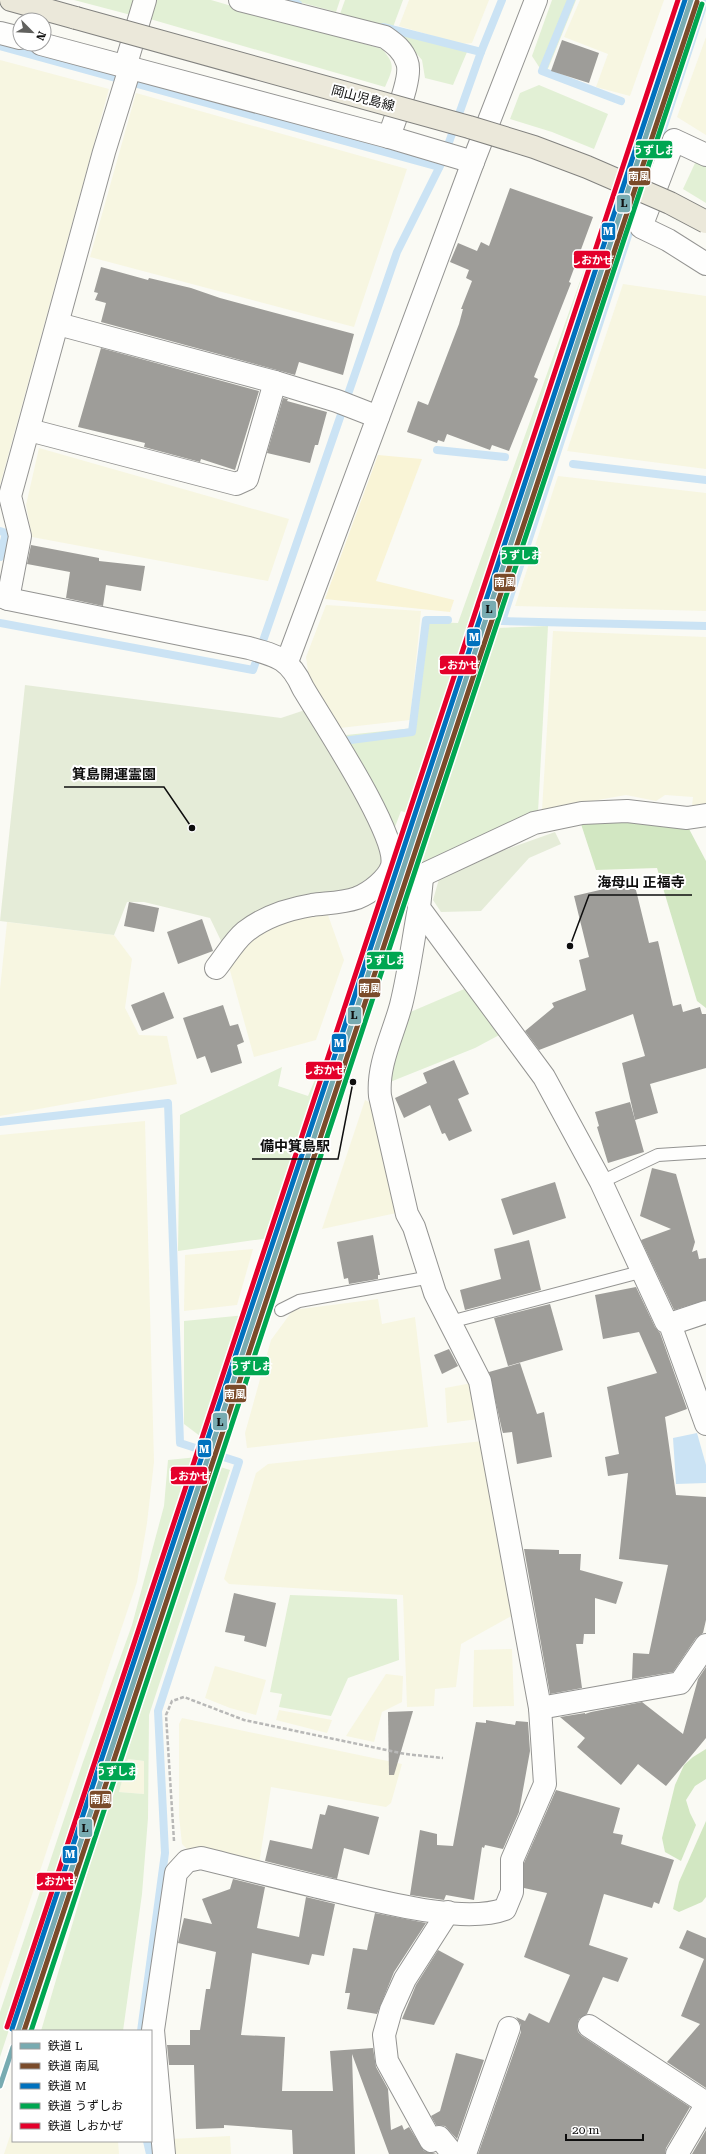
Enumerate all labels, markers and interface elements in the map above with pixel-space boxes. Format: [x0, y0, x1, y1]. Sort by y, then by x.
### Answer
north arrow [12, 12, 52, 52]
text: N [33, 29, 48, 43]
street label: 岡山児島線 [330, 82, 396, 114]
line badge: うずしお [635, 140, 673, 159]
text: うずしお [632, 144, 676, 157]
line badge: 南風 [628, 167, 651, 186]
text: 南風 [628, 170, 650, 183]
line badge: L [616, 194, 631, 213]
text: L [620, 197, 628, 210]
line badge: M [601, 222, 616, 241]
text: M [603, 225, 614, 238]
line badge: しおかぜ [573, 250, 611, 269]
text: しおかぜ [570, 254, 614, 267]
line badge: うずしお [501, 546, 539, 565]
text: うずしお [498, 549, 542, 562]
line badge: 南風 [493, 573, 516, 592]
text: 南風 [494, 576, 516, 589]
line badge: L [481, 600, 497, 619]
text: L [485, 603, 493, 616]
line badge: M [466, 628, 481, 647]
text: M [469, 631, 480, 644]
line badge: しおかぜ [439, 655, 477, 675]
text: しおかぜ [436, 659, 480, 672]
callout: 箕島開運霊園 [64, 761, 164, 787]
text: 箕島開運霊園 [72, 766, 156, 782]
callout: 海母山 正福寺 [589, 869, 692, 895]
text: 海母山 正福寺 [597, 874, 685, 890]
line badge: うずしお [366, 951, 404, 970]
text: うずしお [363, 954, 407, 967]
line badge: 南風 [358, 978, 381, 998]
text: 南風 [359, 982, 381, 995]
line badge: L [347, 1006, 362, 1025]
text: L [350, 1009, 358, 1022]
line badge: M [331, 1033, 347, 1053]
text: M [334, 1037, 345, 1050]
line badge: しおかぜ [305, 1061, 343, 1080]
text: しおかぜ [302, 1064, 346, 1077]
callout: 備中箕島駅 [252, 1133, 338, 1159]
text: 備中箕島駅 [260, 1138, 330, 1154]
line badge: うずしお [232, 1356, 270, 1376]
text: うずしお [229, 1360, 273, 1373]
line badge: 南風 [224, 1384, 247, 1403]
text: 南風 [224, 1388, 246, 1401]
line badge: L [212, 1412, 228, 1431]
text: L [216, 1416, 224, 1429]
line badge: M [197, 1439, 212, 1458]
text: M [199, 1443, 210, 1456]
line badge: しおかぜ [170, 1466, 208, 1485]
text: しおかぜ [167, 1470, 211, 1483]
line badge: うずしお [98, 1762, 136, 1781]
text: うずしお [95, 1765, 139, 1778]
line badge: 南風 [89, 1790, 112, 1809]
text: 南風 [90, 1793, 112, 1806]
line badge: L [78, 1818, 93, 1838]
text: L [81, 1822, 89, 1835]
line badge: M [62, 1845, 78, 1864]
text: M [65, 1848, 76, 1861]
line badge: しおかぜ [36, 1872, 74, 1891]
text: しおかぜ [33, 1875, 77, 1888]
legend [12, 2030, 152, 2142]
text: 鉄道 L [48, 2039, 82, 2053]
text: 鉄道 南風 [48, 2059, 99, 2073]
text: 鉄道 M [48, 2079, 86, 2093]
text: 鉄道 うずしお [48, 2099, 123, 2113]
scale bar [566, 2116, 643, 2142]
text: 鉄道 しおかぜ [48, 2119, 123, 2133]
text: 20 m [572, 2123, 599, 2137]

